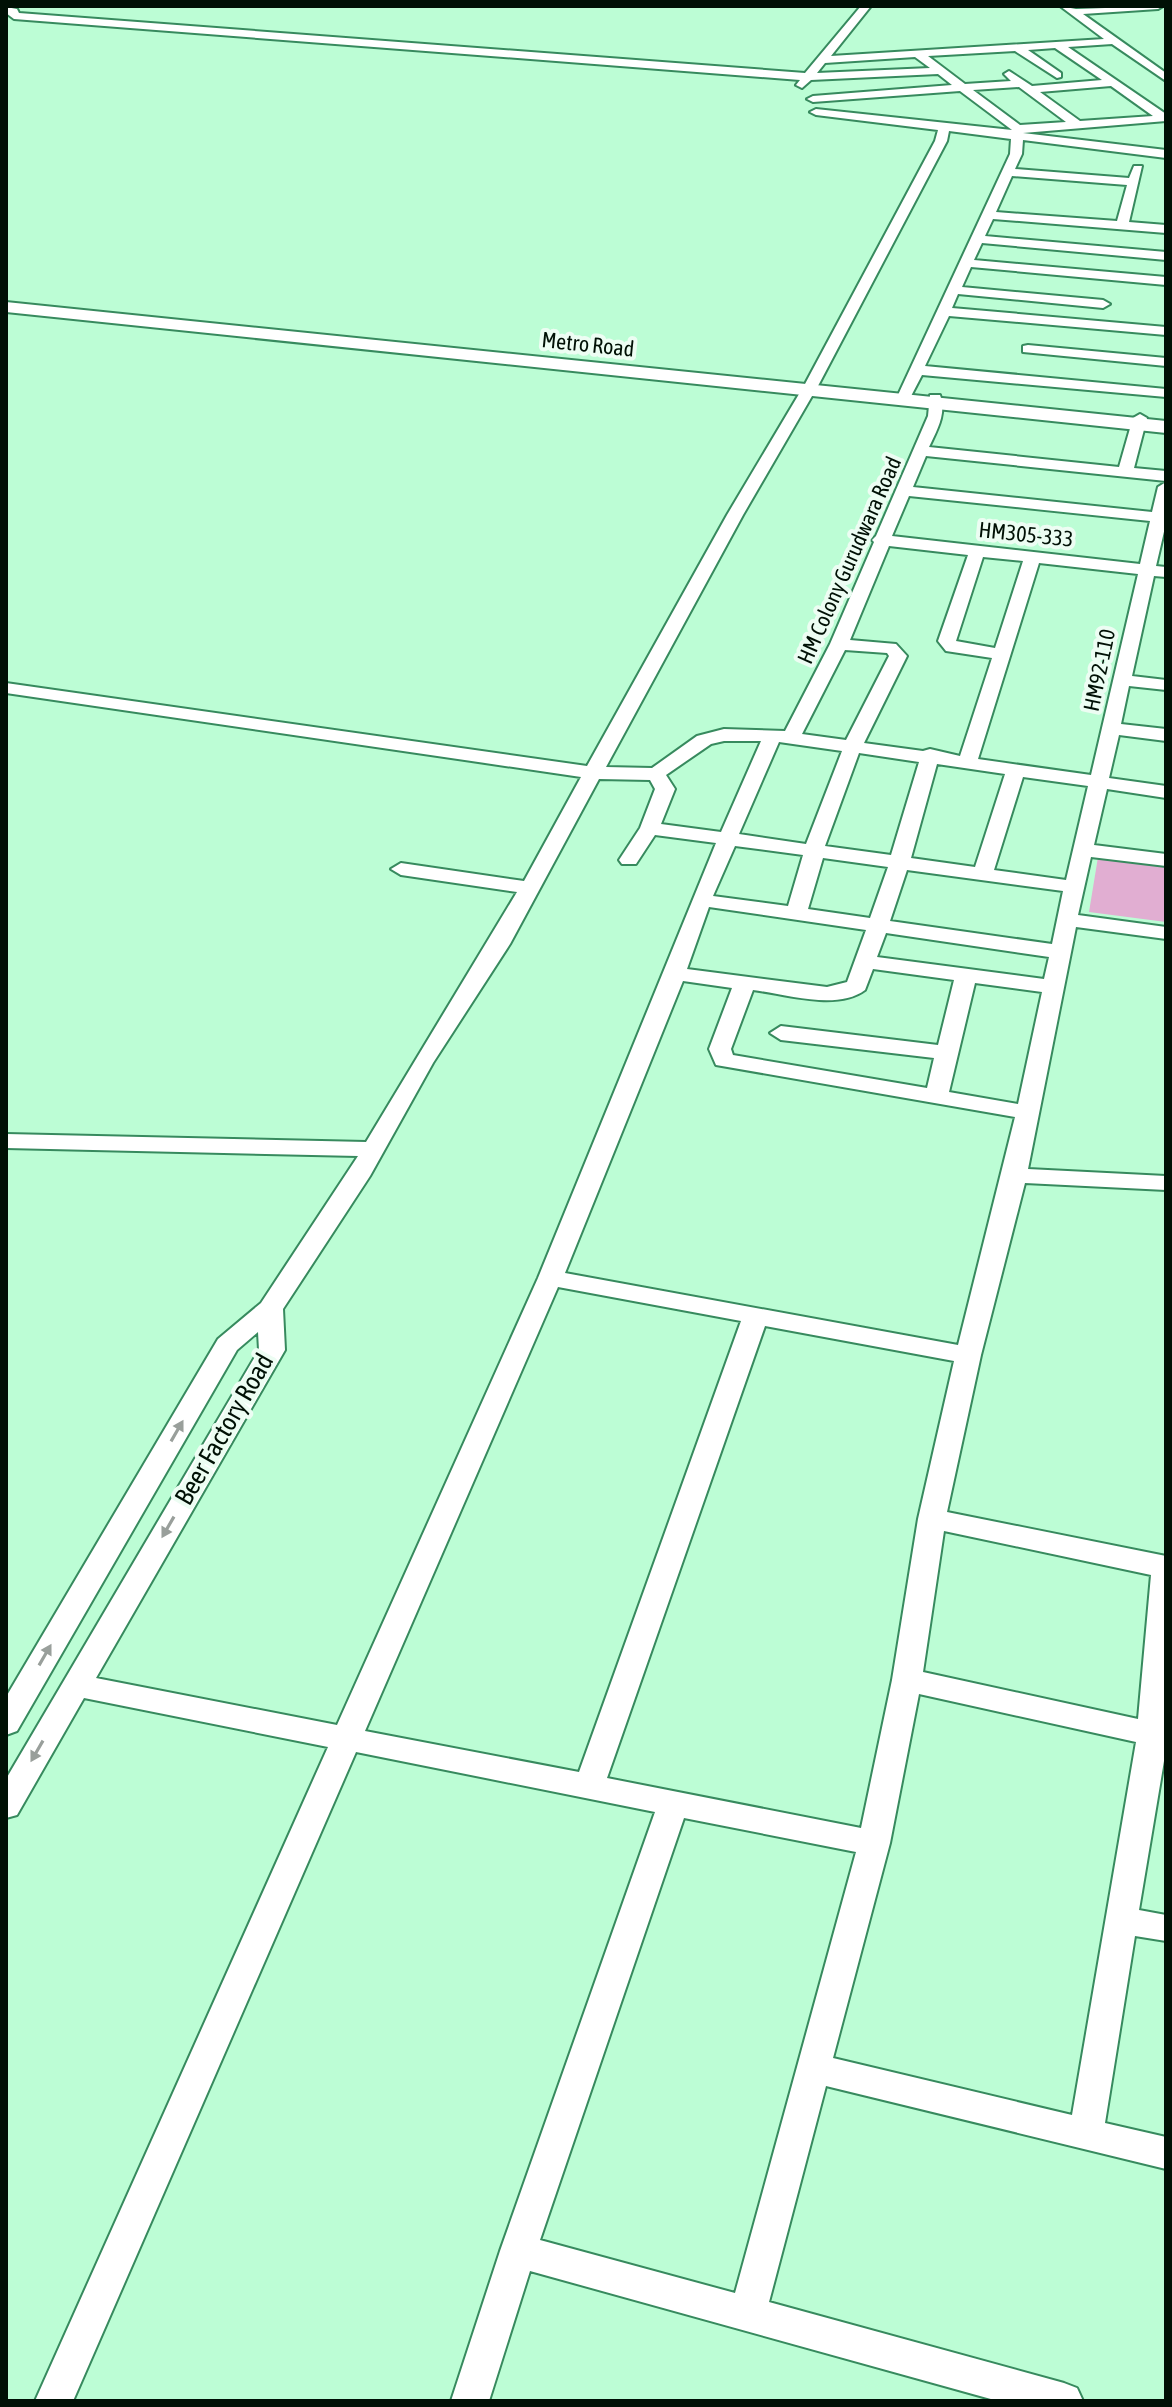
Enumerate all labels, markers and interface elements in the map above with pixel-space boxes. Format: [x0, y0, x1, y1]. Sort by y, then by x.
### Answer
street label: Metro Road [540, 326, 636, 362]
street label: HM Colony Gurudwara Road [792, 453, 906, 667]
street label: HM305-333 [977, 516, 1075, 552]
street label: HM92-110 [1078, 626, 1120, 714]
street label: Beer Factory Road [169, 1348, 279, 1510]
one-way arrow [169, 1420, 183, 1442]
one-way arrow [162, 1515, 176, 1538]
one-way arrow [38, 1644, 52, 1667]
one-way arrow [30, 1740, 44, 1762]

